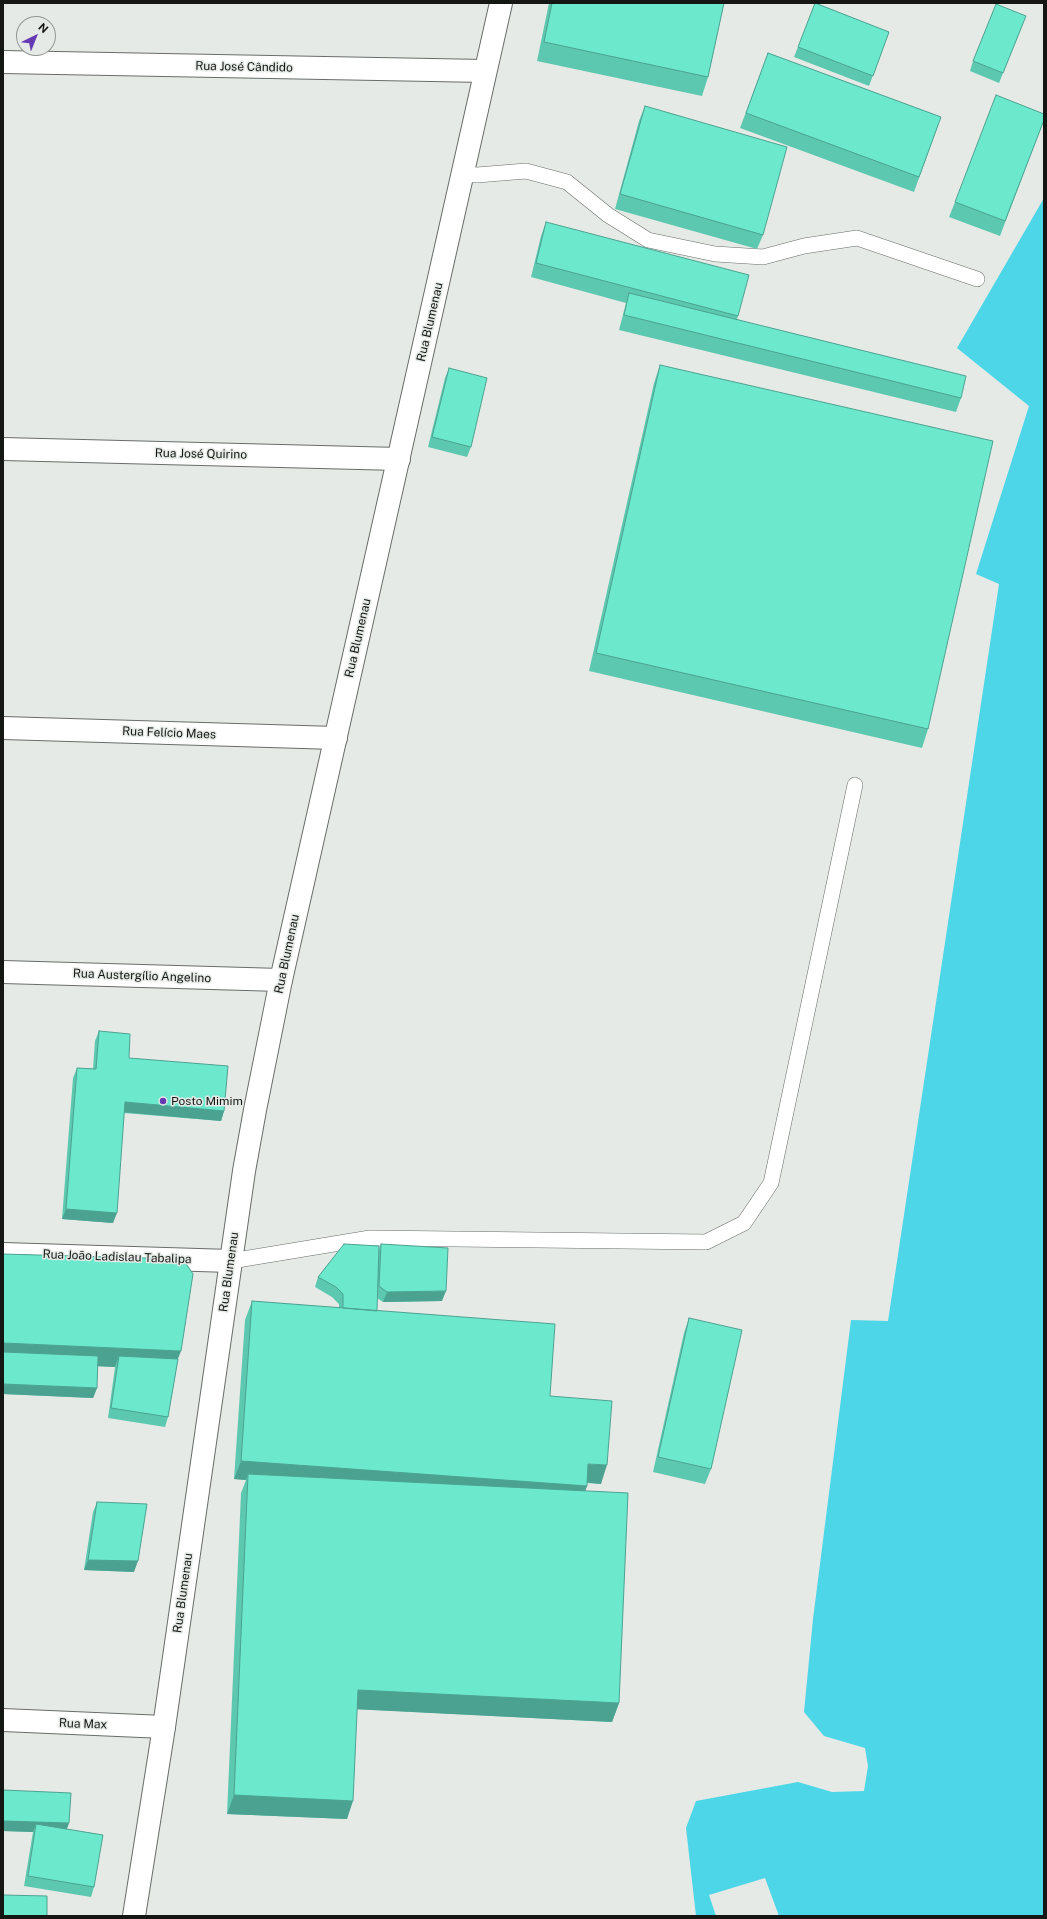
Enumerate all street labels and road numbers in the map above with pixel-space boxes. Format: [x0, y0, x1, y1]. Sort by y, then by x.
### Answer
street label: Rua José Cândido [195, 59, 293, 75]
street label: Rua Blumenau [414, 281, 446, 363]
street label: Rua José Quirino [155, 446, 247, 462]
street label: Rua Blumenau [342, 597, 374, 679]
street label: Rua Felício Maes [122, 724, 216, 742]
street label: Rua Blumenau [272, 913, 302, 995]
street label: Rua Austergílio Angelino [73, 966, 211, 986]
street label: Rua Blumenau [216, 1231, 242, 1313]
street label: Rua João Ladislau Tabalipa [42, 1247, 192, 1267]
street label: Rua Blumenau [170, 1552, 196, 1634]
street label: Rua Max [59, 1716, 107, 1732]

